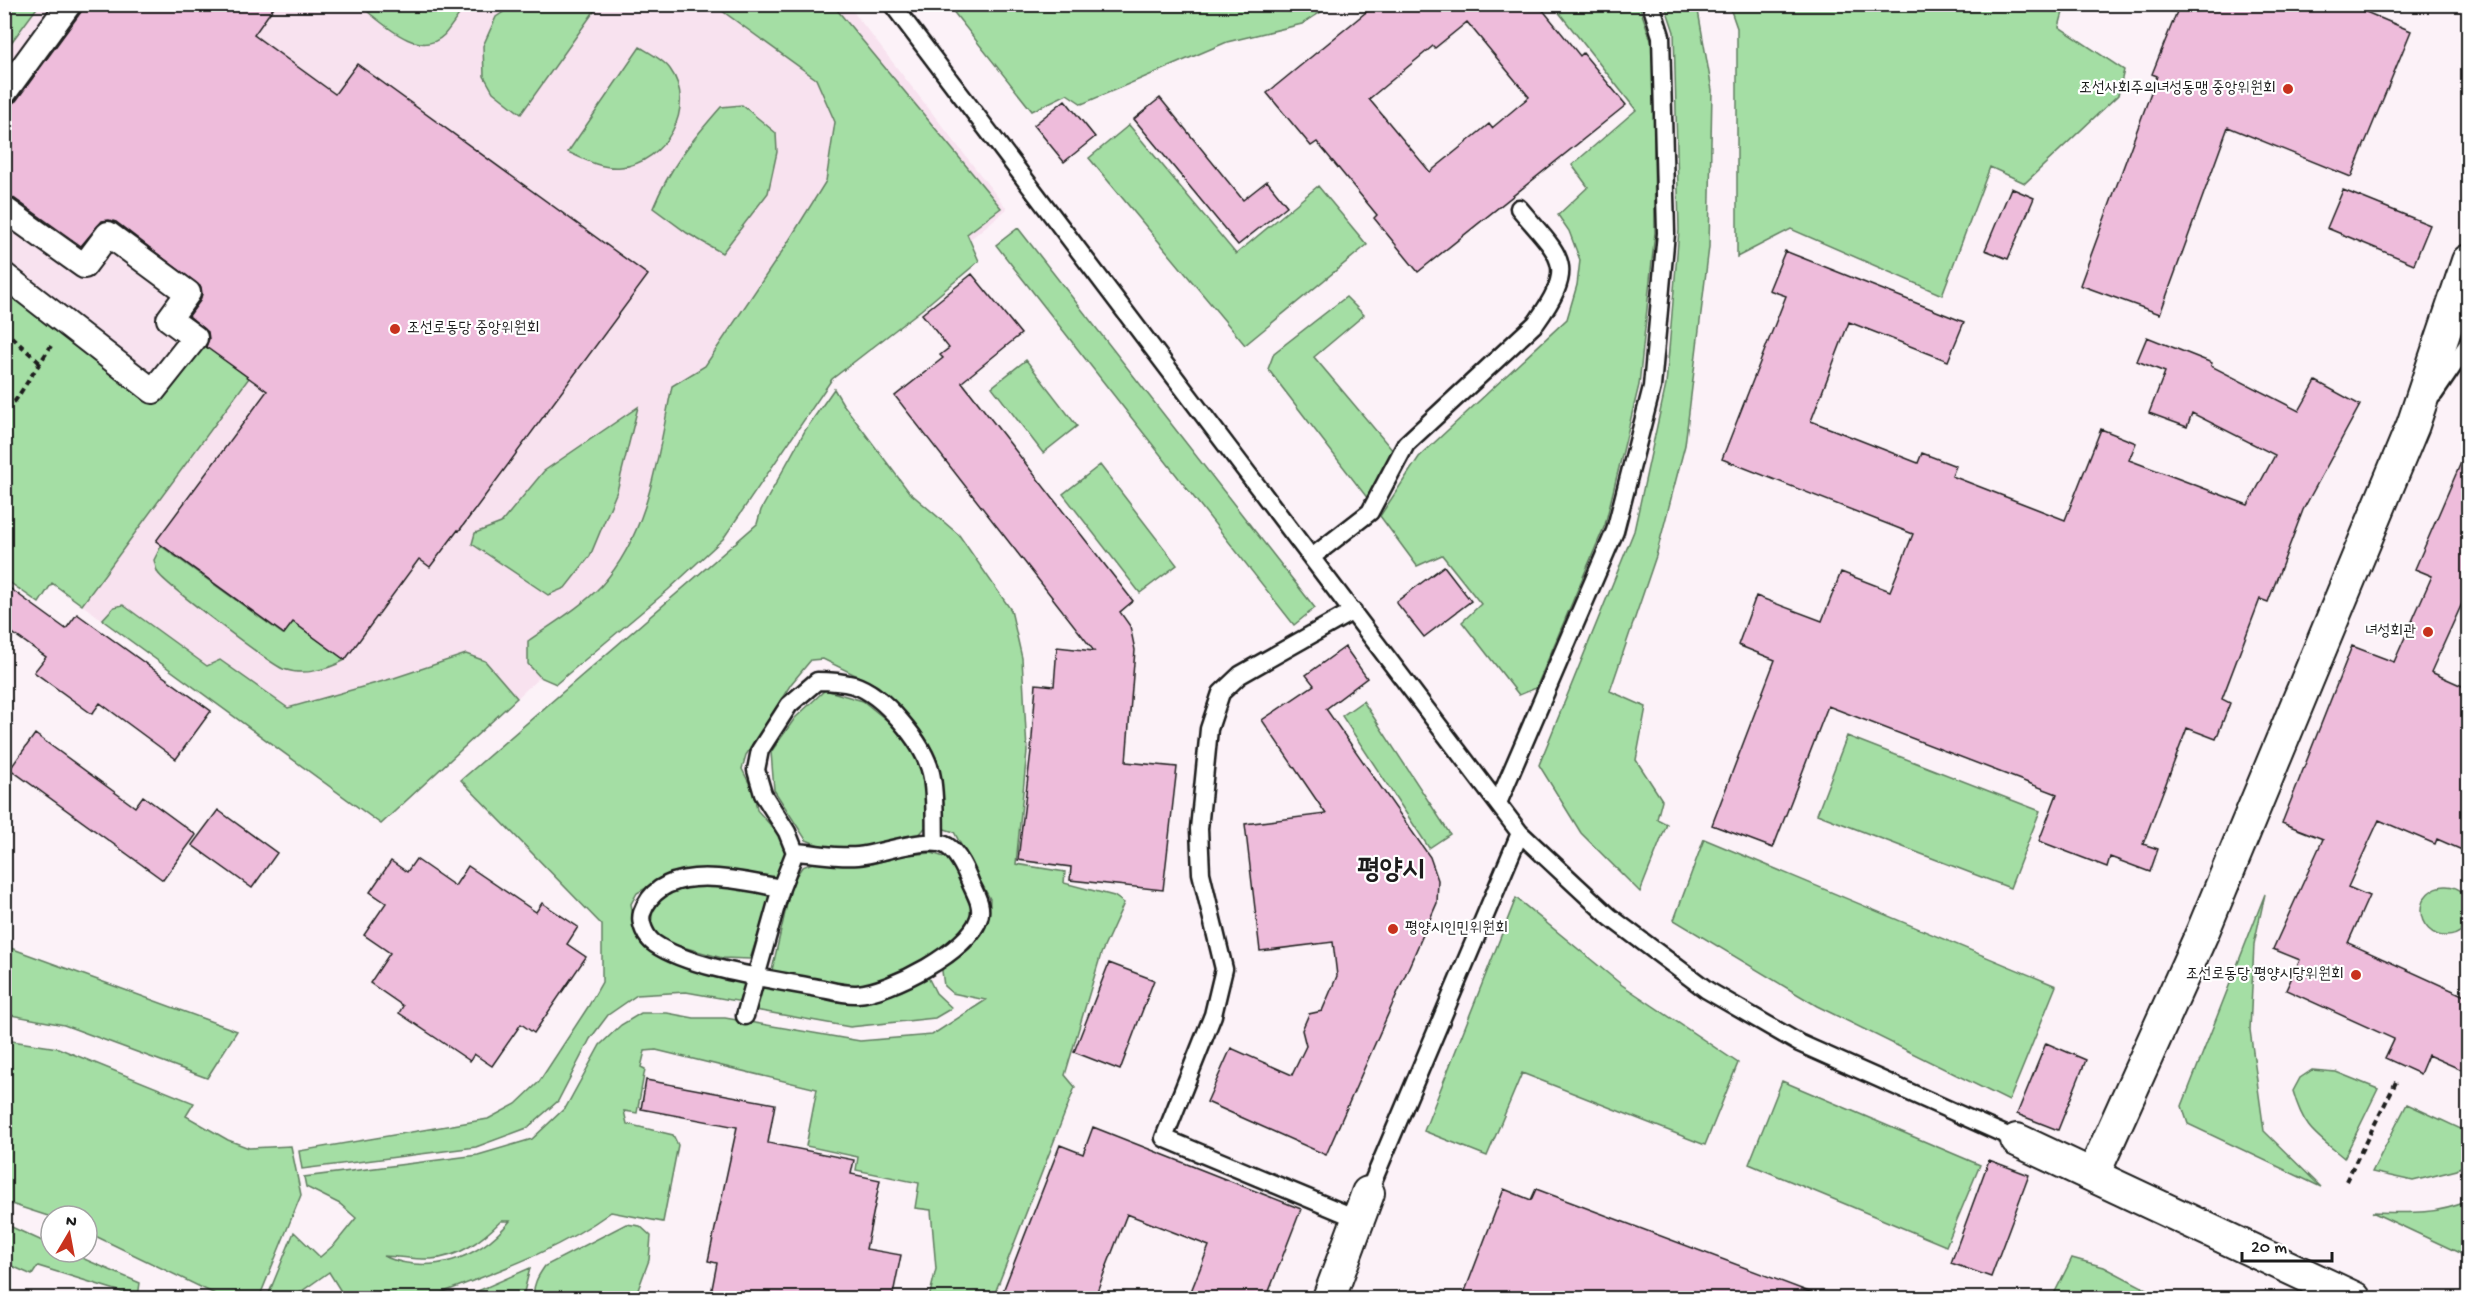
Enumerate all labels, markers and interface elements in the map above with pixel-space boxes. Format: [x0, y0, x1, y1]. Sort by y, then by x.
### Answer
place label: 조선사회주의녀성동맹 중앙위원회 [2079, 80, 2276, 99]
marker: 조선사회주의녀성동맹 중앙위원회 [2281, 82, 2295, 96]
place label: 조선로동당 중앙위원회 [407, 320, 540, 339]
marker: 조선로동당 중앙위원회 [388, 322, 402, 336]
place label: 녀성회관 [2365, 623, 2416, 642]
marker: 녀성회관 [2421, 625, 2435, 639]
district label: 평양시 [1357, 855, 1425, 888]
place label: 평양시인민위원회 [1405, 920, 1508, 939]
marker: 평양시인민위원회 [1386, 922, 1400, 936]
place label: 조선로동당 평양시당위원회 [2186, 966, 2344, 985]
marker: 조선로동당 평양시당위원회 [2349, 968, 2363, 982]
north arrow [39, 1204, 99, 1264]
text: N [64, 1212, 78, 1233]
scale bar [2242, 1225, 2332, 1263]
text: 20 m [2251, 1238, 2287, 1259]

